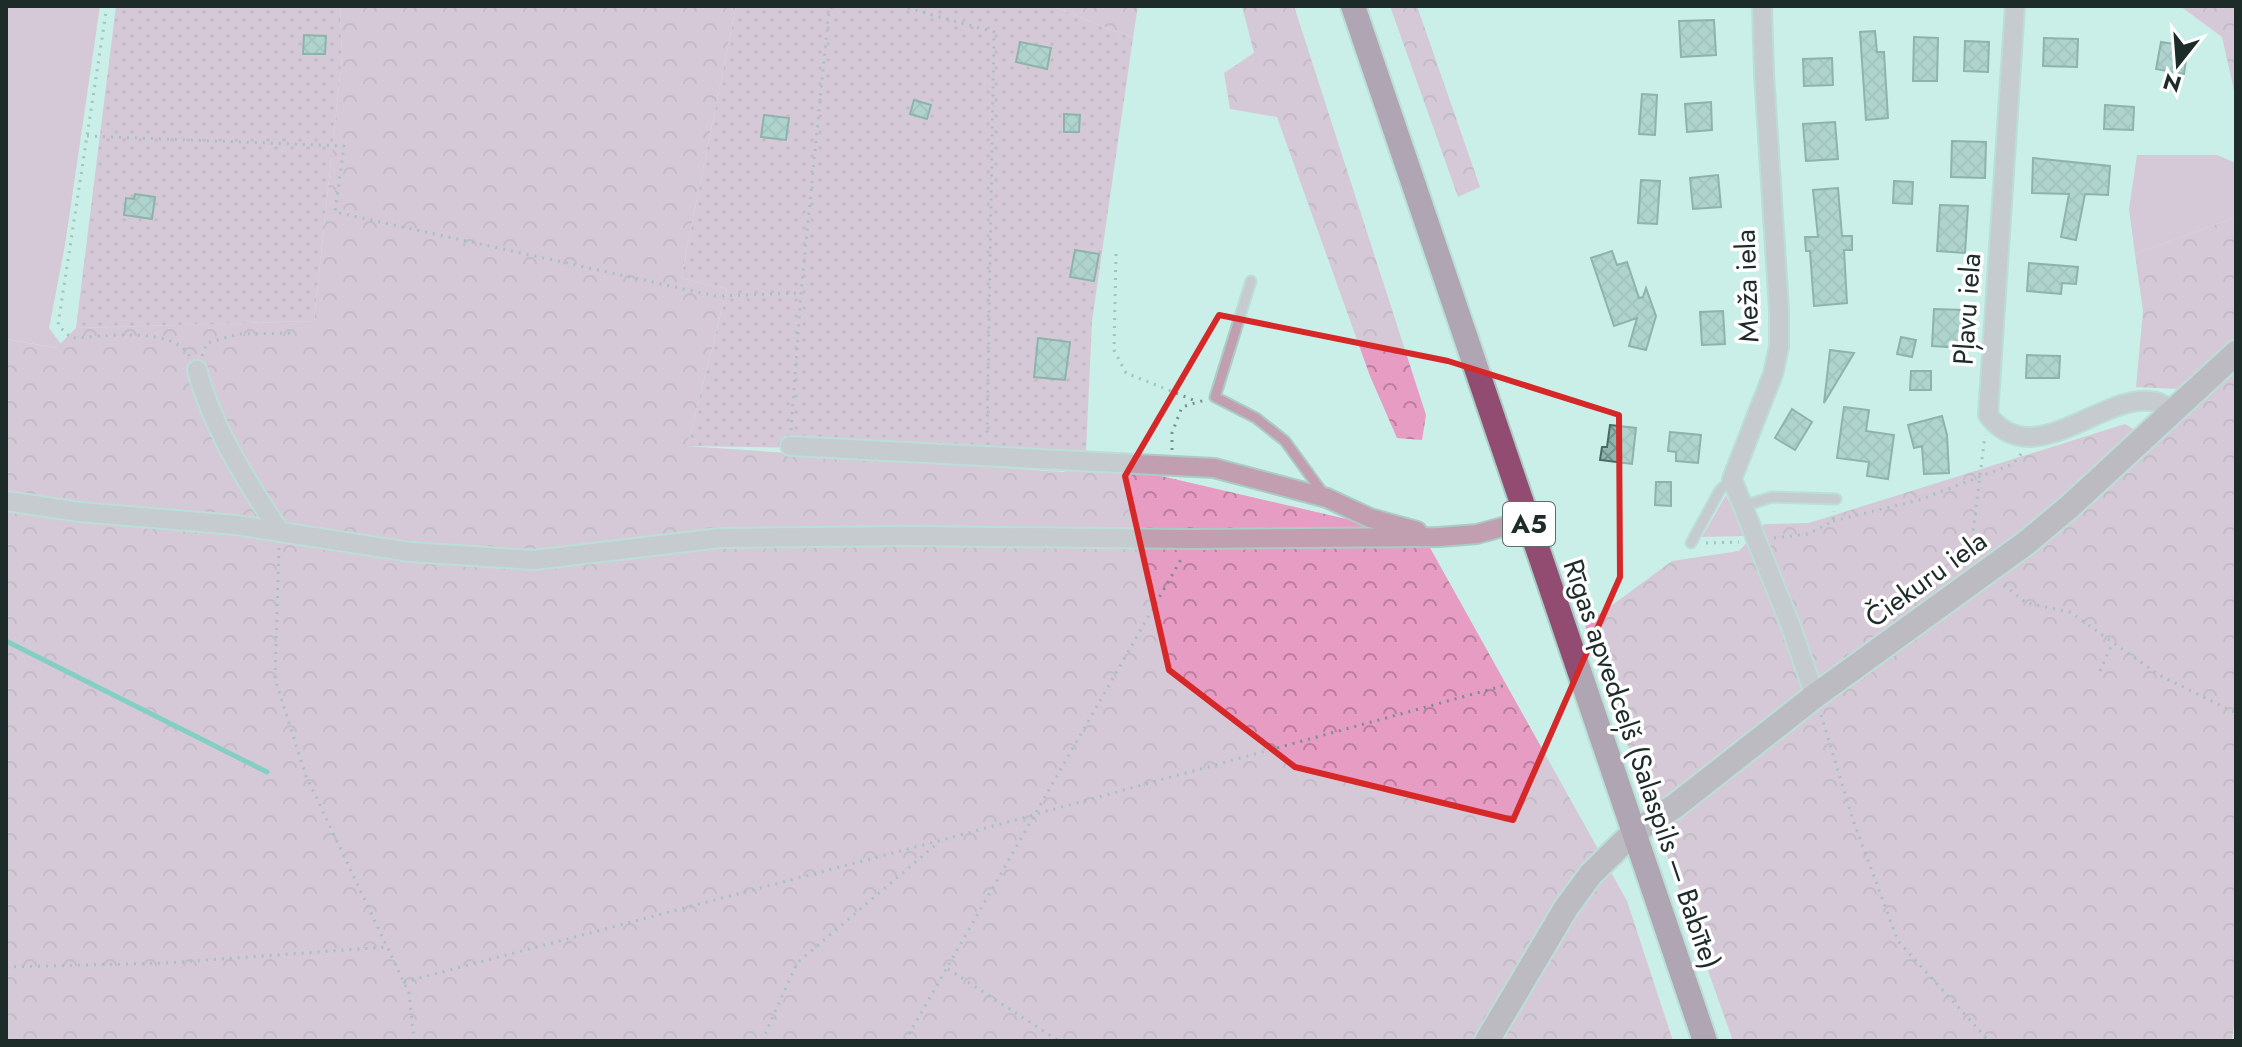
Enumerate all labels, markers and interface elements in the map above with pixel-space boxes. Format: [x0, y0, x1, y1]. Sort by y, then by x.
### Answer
north arrow [2138, 24, 2218, 104]
text: N [2159, 65, 2185, 101]
street label: Meža iela [1725, 229, 1769, 343]
street label: Pļavu iela [1943, 252, 1991, 366]
road number: A5 [1503, 502, 1555, 546]
street label: Čiekuru iela [1857, 521, 1995, 637]
street label: Rīgas apvedceļš (Salaspils — Babīte) [1552, 554, 1732, 974]

